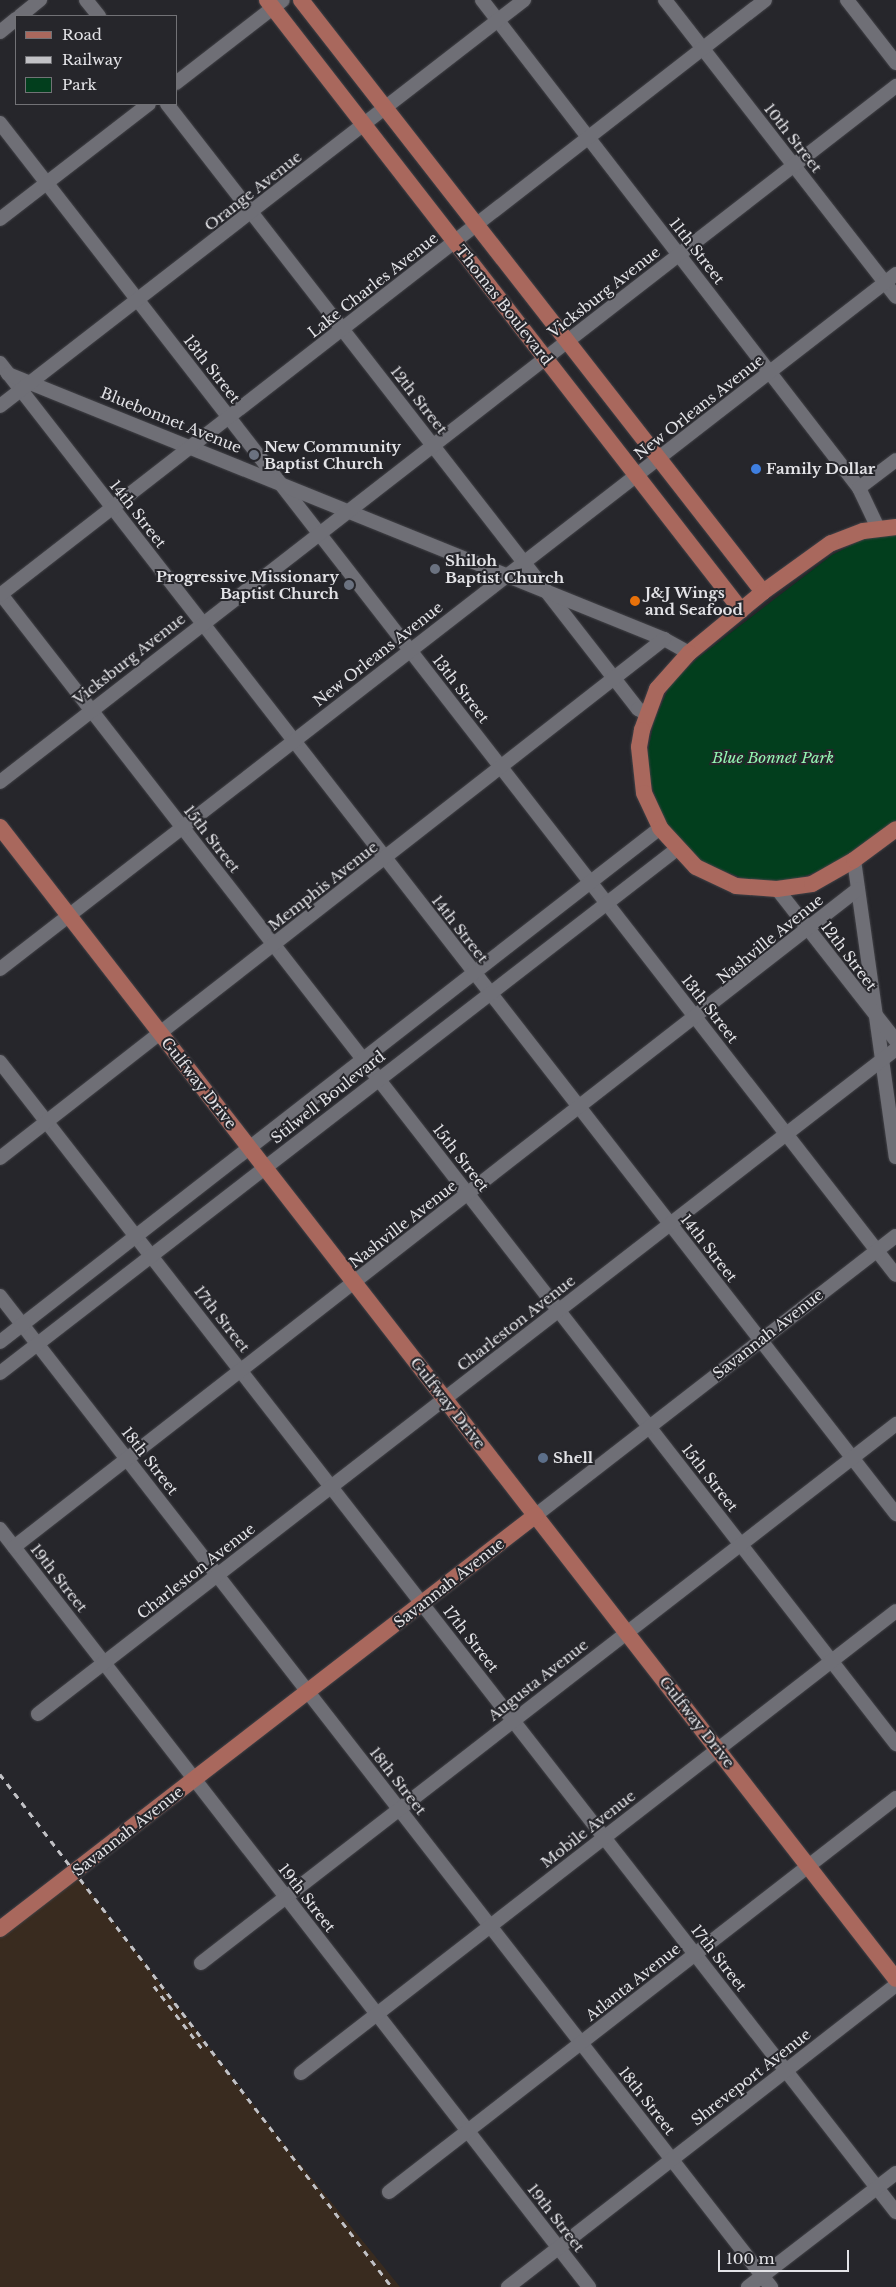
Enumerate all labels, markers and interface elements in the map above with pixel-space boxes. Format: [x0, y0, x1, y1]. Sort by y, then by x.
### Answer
legend [15, 15, 178, 105]
text: Road [62, 25, 102, 44]
text: Railway [62, 50, 122, 69]
text: Park [62, 75, 97, 94]
street label: 10th Street [760, 100, 826, 176]
street label: Orange Avenue [201, 147, 305, 235]
street label: 11th Street [666, 214, 728, 288]
street label: Lake Charles Avenue [304, 229, 442, 341]
street label: Thomas Boulevard [452, 242, 556, 368]
street label: Vicksburg Avenue [544, 242, 664, 342]
street label: 13th Street [180, 331, 244, 407]
street label: New Orleans Avenue [630, 351, 768, 463]
street label: 12th Street [387, 362, 451, 438]
street label: Bluebonnet Avenue [98, 383, 244, 457]
place label: New Community Baptist Church [264, 437, 401, 472]
marker: New Community Baptist Church [248, 449, 260, 461]
place label: Family Dollar [766, 460, 876, 478]
marker: Family Dollar [750, 463, 762, 475]
street label: 14th Street [106, 477, 170, 551]
place label: Shiloh Baptist Church [445, 551, 564, 586]
marker: Shiloh Baptist Church [429, 563, 441, 575]
place label: Progressive Missionary Baptist Church [156, 567, 339, 602]
marker: Progressive Missionary Baptist Church [343, 579, 355, 591]
place label: J&J Wings and Seafood [645, 583, 743, 618]
marker: J&J Wings and Seafood [629, 595, 641, 607]
street label: New Orleans Avenue [309, 598, 447, 710]
street label: Vicksburg Avenue [69, 609, 189, 709]
street label: 13th Street [429, 651, 493, 727]
park label: Blue Bonnet Park [712, 749, 834, 767]
street label: 15th Street [180, 802, 244, 876]
street label: Memphis Avenue [264, 837, 382, 935]
street label: Nashville Avenue [713, 890, 827, 988]
street label: 14th Street [428, 892, 492, 966]
street label: 12th Street [817, 918, 881, 994]
street label: 13th Street [678, 971, 742, 1047]
street label: Gulfway Drive [158, 1034, 240, 1132]
street label: Stilwell Boulevard [268, 1047, 388, 1147]
street label: 15th Street [429, 1121, 493, 1195]
street label: Nashville Avenue [345, 1176, 461, 1272]
street label: 14th Street [677, 1211, 741, 1285]
street label: Charleston Avenue [453, 1271, 579, 1375]
street label: 17th Street [190, 1282, 254, 1356]
street label: Savannah Avenue [709, 1285, 827, 1383]
street label: Gulfway Drive [407, 1354, 489, 1452]
street label: 18th Street [118, 1423, 182, 1499]
street label: 15th Street [678, 1441, 742, 1515]
place label: Shell [553, 1449, 593, 1467]
marker: Shell [537, 1452, 549, 1464]
street label: Charleston Avenue [133, 1519, 259, 1623]
street label: Savannah Avenue [390, 1534, 508, 1632]
street label: 19th Street [27, 1540, 91, 1616]
street label: 17th Street [439, 1602, 503, 1676]
street label: Augusta Avenue [484, 1635, 592, 1725]
street label: Gulfway Drive [656, 1673, 738, 1771]
street label: 18th Street [366, 1743, 430, 1819]
street label: Savannah Avenue [69, 1782, 187, 1880]
street label: Mobile Avenue [537, 1786, 639, 1872]
street label: 19th Street [275, 1860, 339, 1936]
street label: 17th Street [687, 1921, 751, 1995]
street label: Atlanta Avenue [582, 1939, 684, 2025]
street label: Shreveport Avenue [688, 2025, 814, 2129]
street label: 18th Street [615, 2063, 679, 2139]
street label: 19th Street [524, 2180, 588, 2256]
scale bar [721, 2240, 852, 2272]
text: 100 m [726, 2249, 775, 2268]

